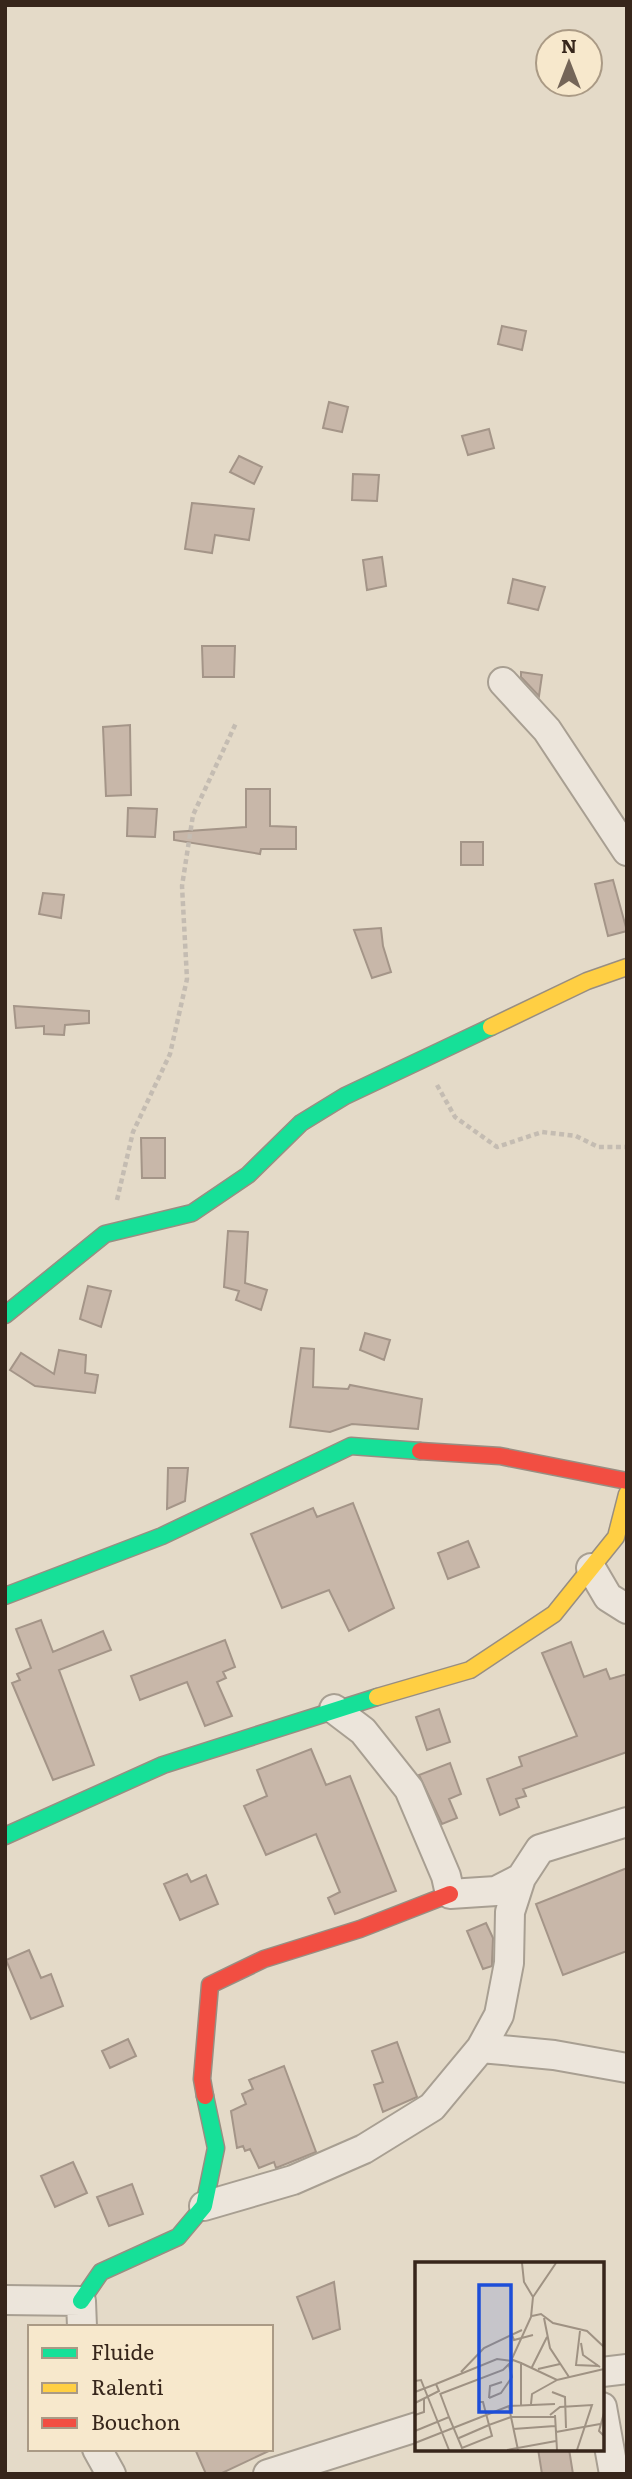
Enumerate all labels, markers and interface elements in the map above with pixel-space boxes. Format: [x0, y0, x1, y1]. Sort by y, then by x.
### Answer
north arrow [534, 28, 604, 98]
text: N [561, 31, 577, 59]
inset map [415, 2262, 604, 2451]
legend [28, 2325, 273, 2451]
text: Fluide [91, 2335, 154, 2366]
text: Ralenti [91, 2370, 164, 2401]
text: Bouchon [91, 2405, 181, 2436]

